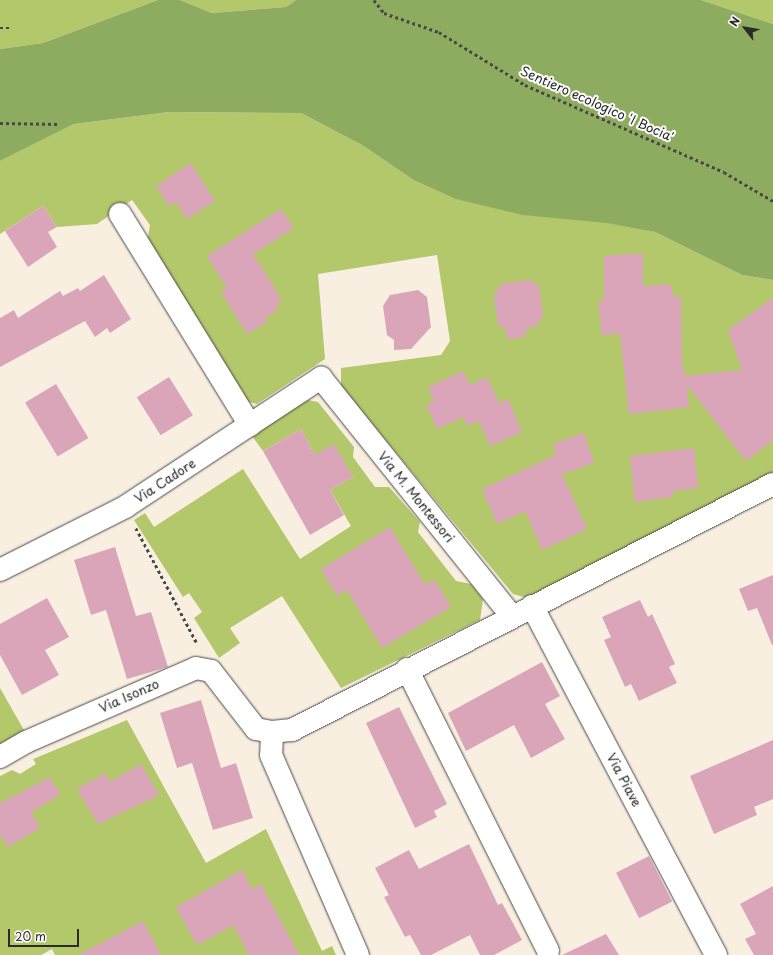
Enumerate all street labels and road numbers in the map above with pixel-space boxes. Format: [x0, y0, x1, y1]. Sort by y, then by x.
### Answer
street label: Sentiero ecologico 'I Bocia' [518, 63, 676, 145]
street label: Via M. Montessori [375, 448, 457, 546]
street label: Via Cadore [131, 455, 199, 507]
street label: Via Isonzo [97, 676, 161, 716]
street label: Via Piave [604, 751, 644, 809]

